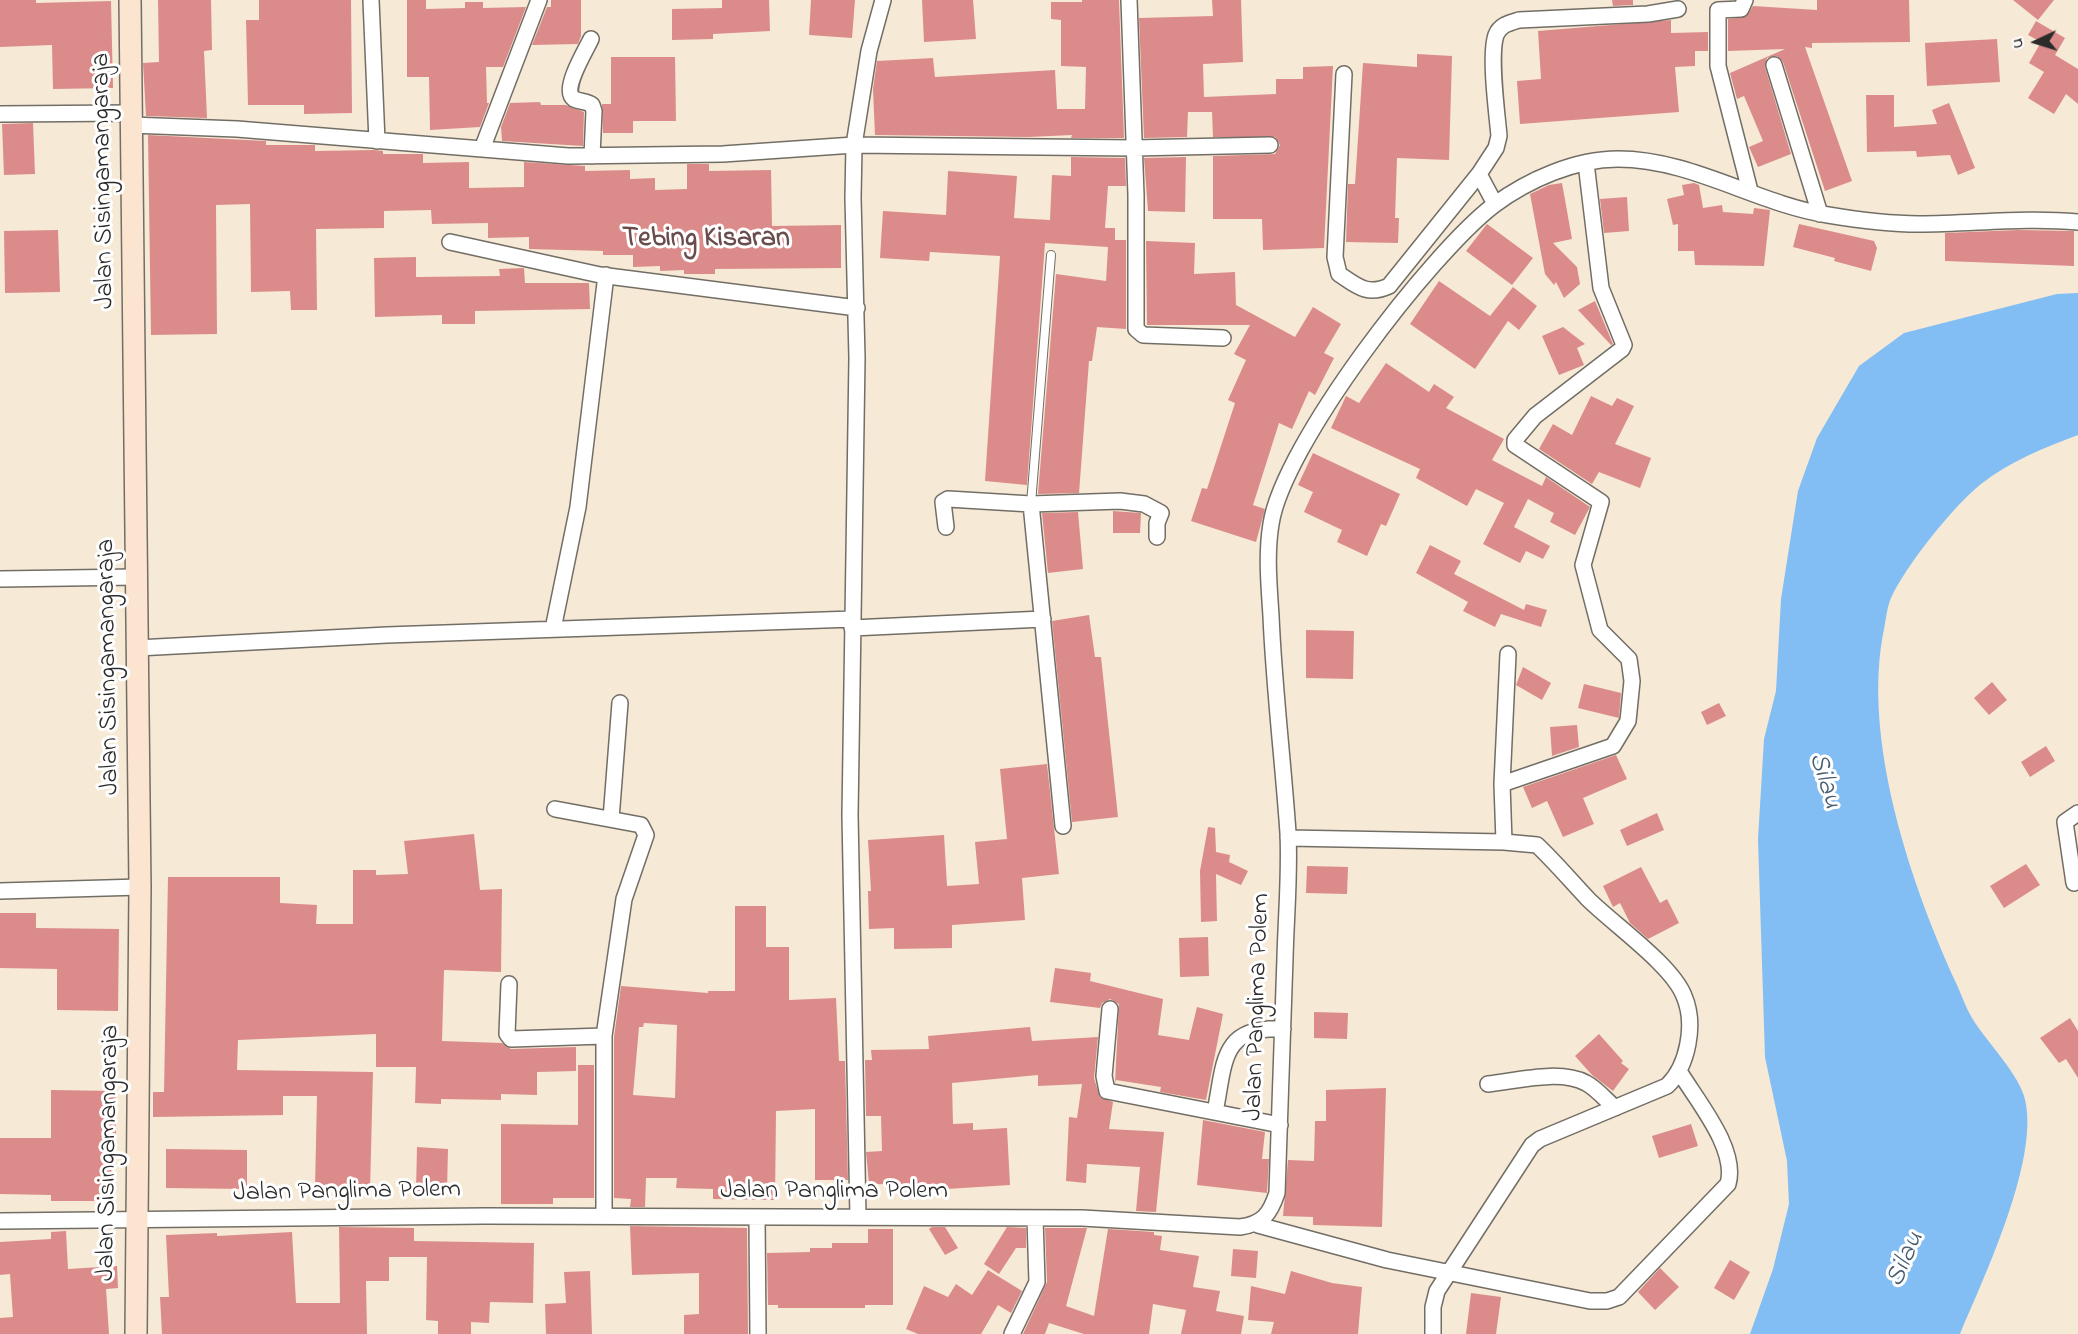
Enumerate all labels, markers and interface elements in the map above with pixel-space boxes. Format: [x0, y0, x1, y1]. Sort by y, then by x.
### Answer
north arrow [2006, 12, 2066, 72]
text: U [2006, 37, 2030, 49]
street label: Jalan Sisingamangaraja [87, 53, 123, 309]
district label: Tebing Kisaran [622, 223, 790, 257]
street label: Jalan Sisingamangaraja [92, 539, 128, 795]
water label: Silau [1799, 749, 1847, 813]
street label: Jalan Panglima Polem [1239, 893, 1279, 1121]
street label: Jalan Sisingamangaraja [92, 1025, 128, 1281]
street label: Jalan Panglima Polem [233, 1175, 461, 1211]
street label: Jalan Panglima Polem [720, 1177, 948, 1209]
water label: Silau [1881, 1228, 1933, 1292]

